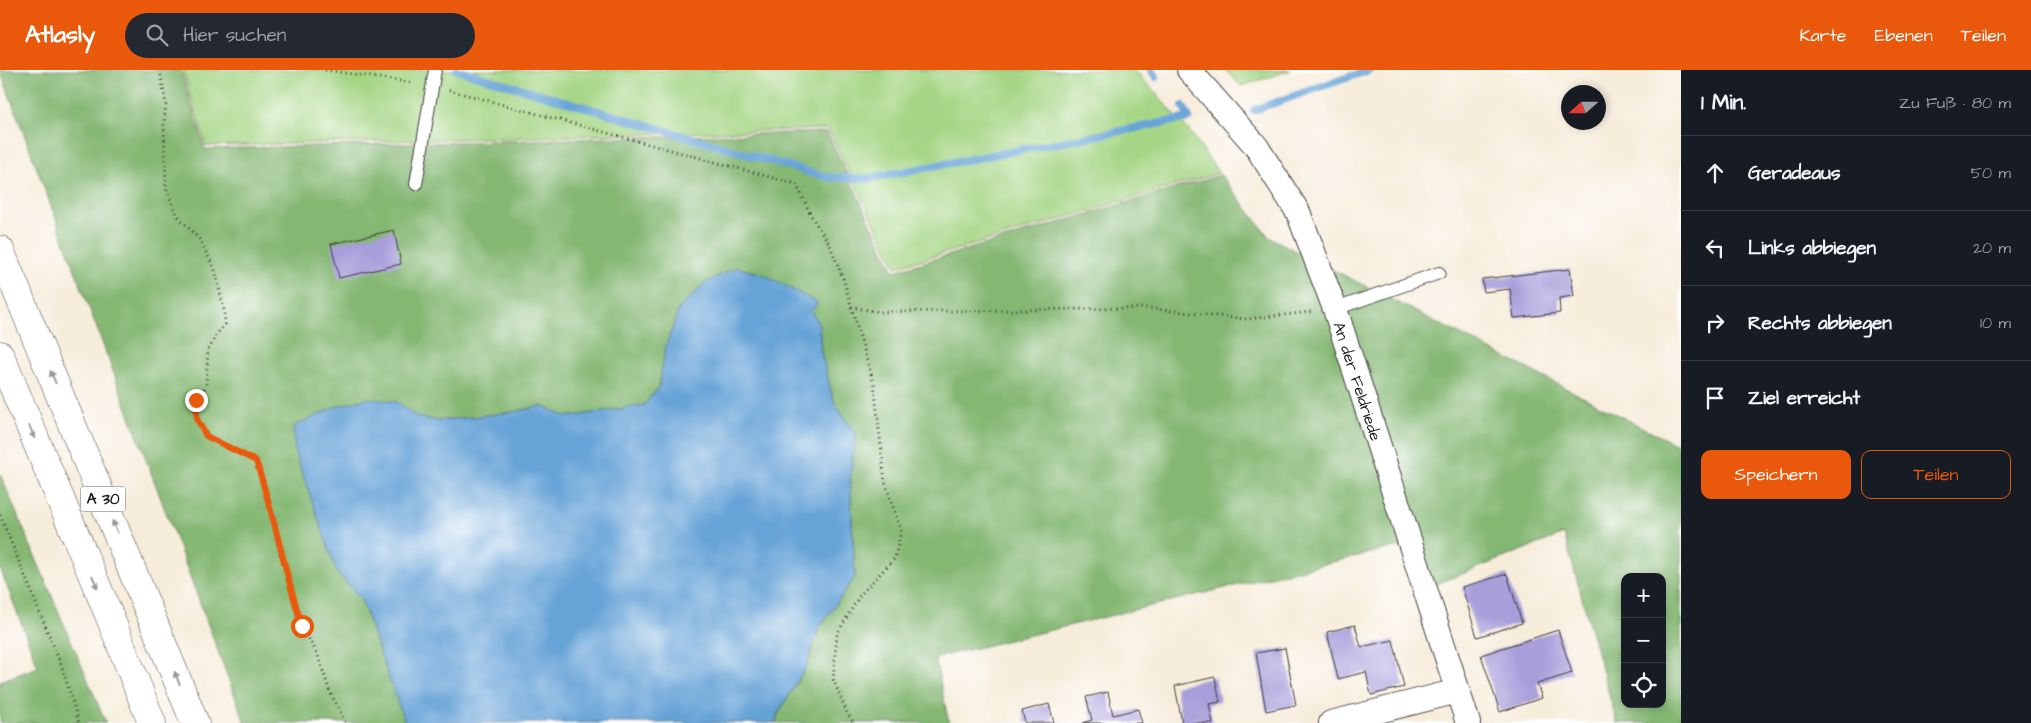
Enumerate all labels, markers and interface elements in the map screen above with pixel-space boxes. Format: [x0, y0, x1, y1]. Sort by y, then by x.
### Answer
search box [125, 13, 475, 58]
text: Atlasly [25, 18, 95, 52]
icon: search [143, 21, 171, 49]
text: Hier suchen [183, 22, 286, 49]
text: Karte [1799, 23, 1847, 48]
text: Ebenen [1875, 23, 1933, 48]
text: Teilen [1961, 23, 2006, 48]
north arrow [1561, 85, 1606, 130]
text: 1 Min. [1701, 88, 1746, 117]
text: Zu Fuß · 80 m [1899, 92, 2011, 114]
icon: ahead [1701, 159, 1729, 187]
text: Geradeaus [1748, 160, 1840, 187]
text: 50 m [1971, 162, 2011, 184]
icon: left [1701, 234, 1729, 262]
text: Links abbiegen [1748, 235, 1876, 262]
text: 20 m [1973, 237, 2011, 259]
icon: right [1701, 309, 1729, 337]
text: Rechts abbiegen [1748, 310, 1892, 337]
text: 10 m [1980, 312, 2011, 334]
street label: An der Feldriede [1327, 319, 1387, 444]
one-way arrow [49, 369, 57, 384]
icon: arrive [1701, 384, 1729, 412]
text: Ziel erreicht [1748, 385, 1860, 412]
route end [185, 389, 208, 412]
one-way arrow [29, 425, 37, 439]
button: Speichern [1701, 450, 1851, 499]
button: Teilen [1861, 450, 2011, 499]
road number: A 30 [80, 486, 126, 512]
one-way arrow [111, 520, 119, 535]
map controls [1621, 573, 1666, 708]
button: + [1621, 573, 1666, 618]
one-way arrow [92, 575, 100, 589]
route start [291, 615, 314, 638]
button: − [1621, 618, 1666, 663]
button: locate [1621, 663, 1666, 708]
one-way arrow [173, 670, 181, 685]

